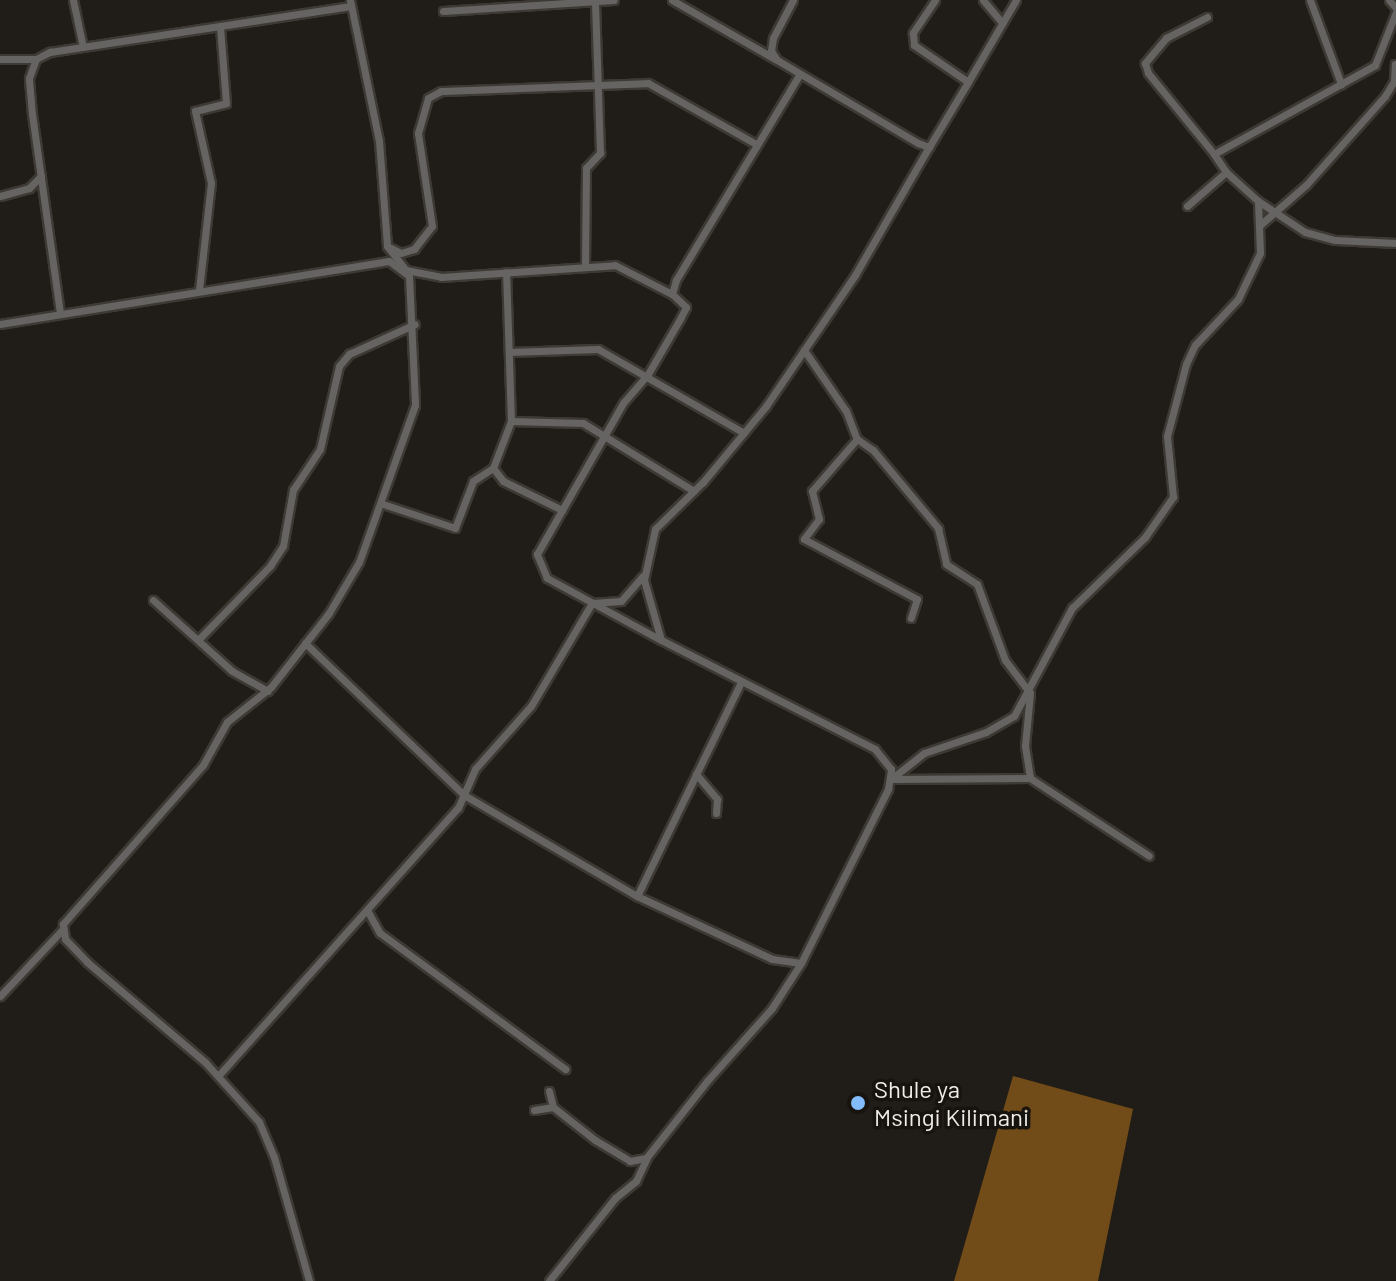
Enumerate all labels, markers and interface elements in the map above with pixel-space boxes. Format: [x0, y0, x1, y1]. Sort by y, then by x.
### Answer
place label: Shule ya Msingi Kilimani [874, 1075, 1029, 1131]
marker: Shule ya Msingi Kilimani [849, 1094, 867, 1112]

